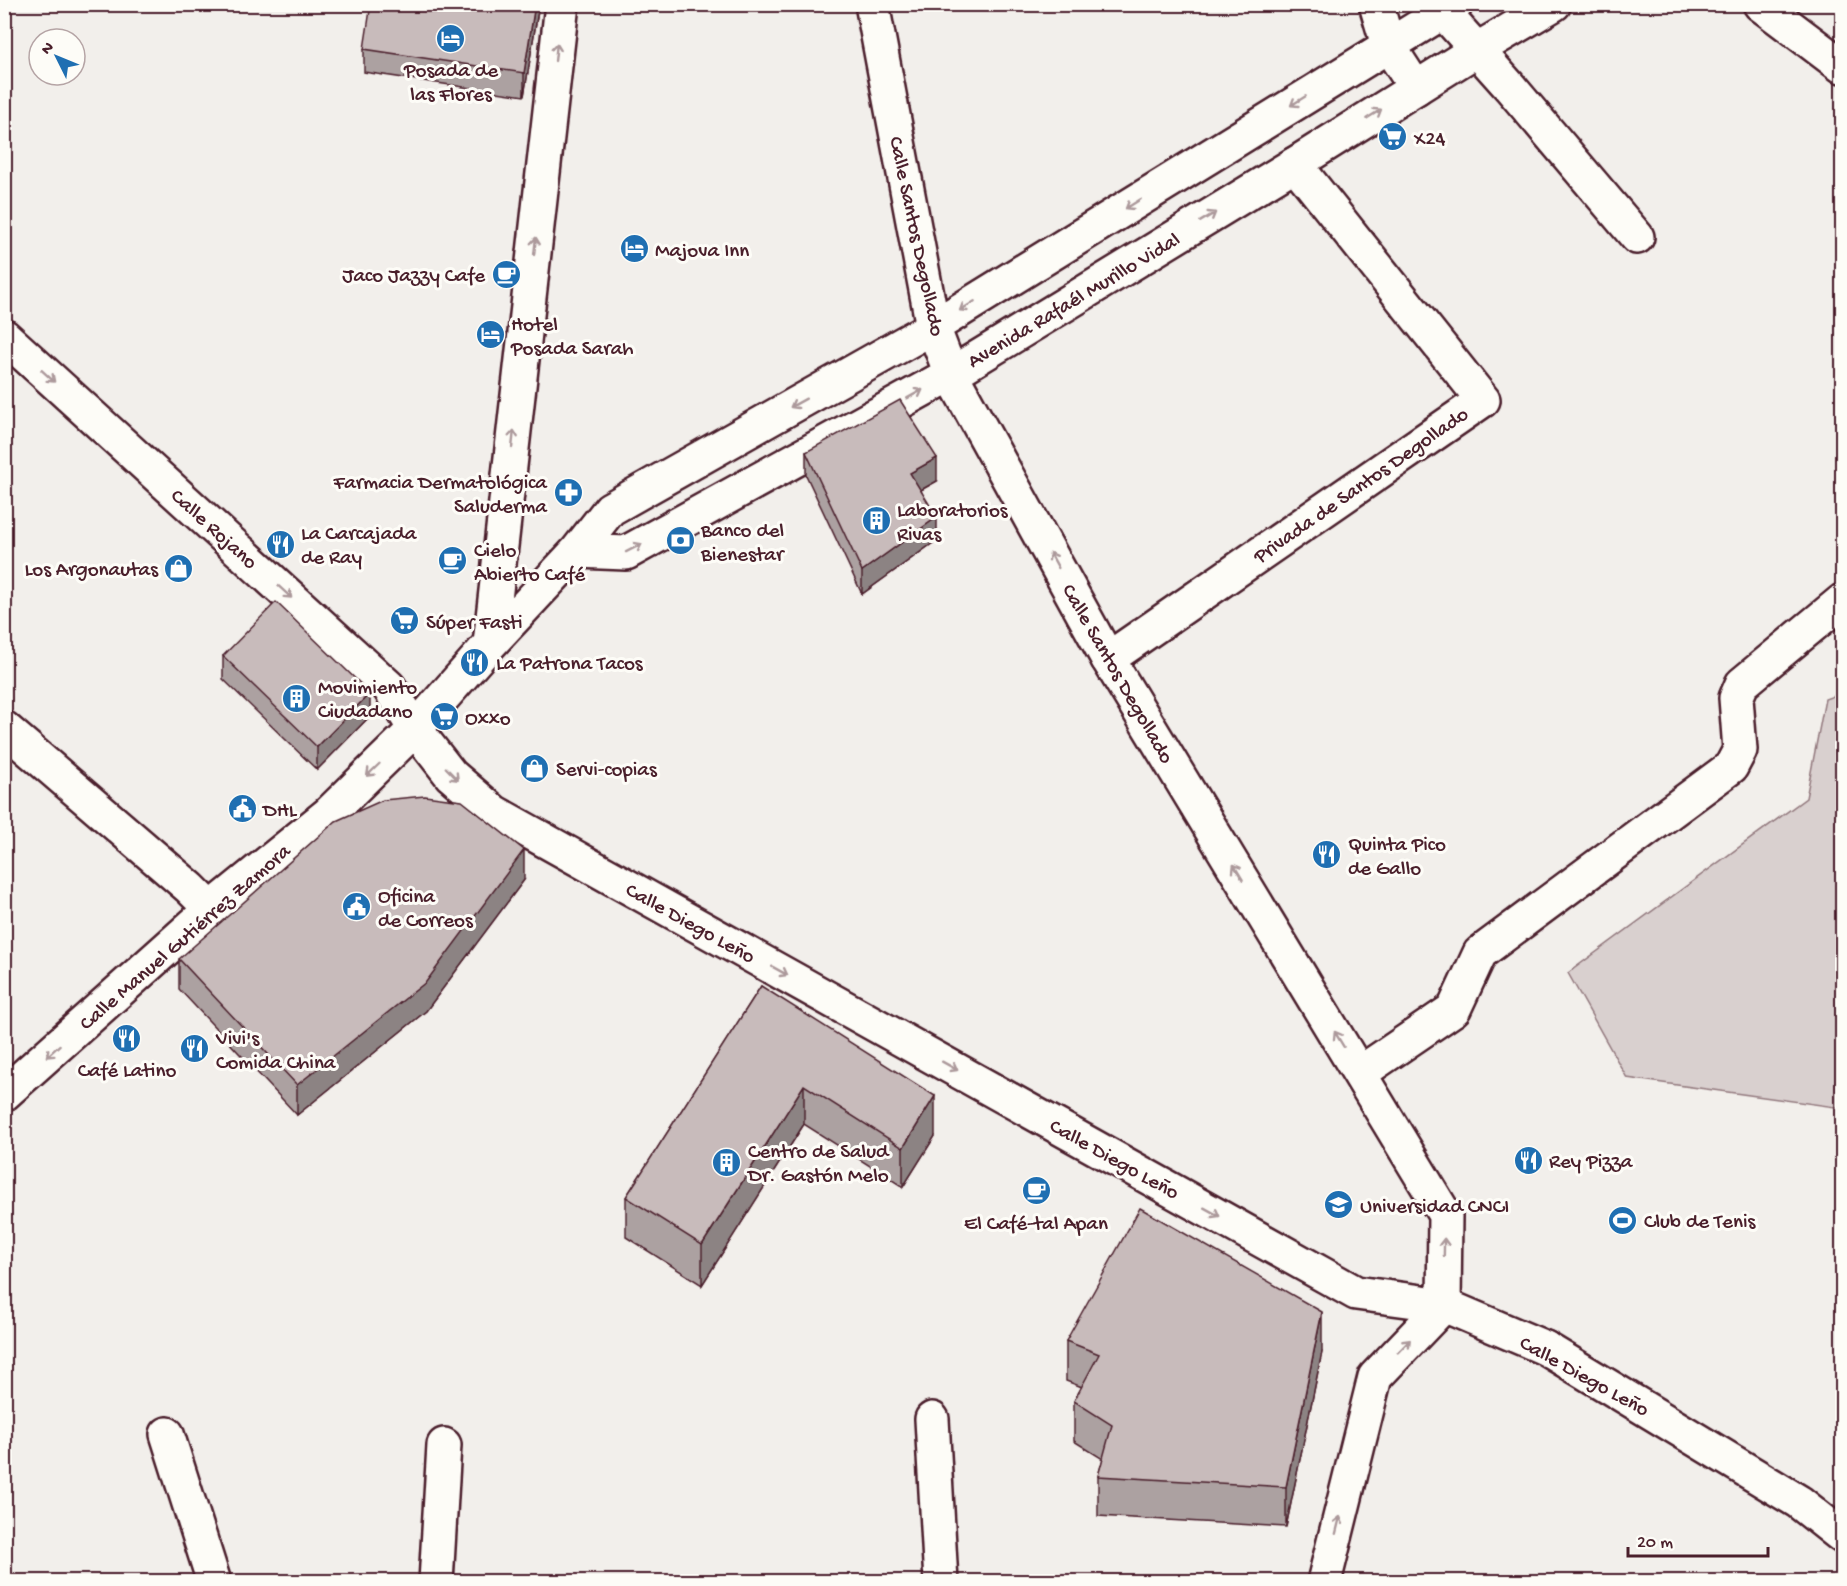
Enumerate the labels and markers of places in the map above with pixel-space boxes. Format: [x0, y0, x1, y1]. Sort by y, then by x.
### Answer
hotel icon: Posada de las Flores [435, 22, 467, 54]
place label: Posada de las Flores [403, 60, 499, 109]
supermarket icon: X24 [1377, 121, 1409, 153]
place label: X24 [1413, 128, 1445, 153]
hotel icon: Majova Inn [618, 233, 650, 265]
place label: Majova Inn [655, 240, 749, 265]
cafe icon: Jaco Jazzy Cafe [490, 258, 522, 290]
place label: Jaco Jazzy Cafe [342, 265, 486, 290]
place label: Hotel Posada Sarah [510, 314, 634, 363]
hotel icon: Hotel Posada Sarah [474, 319, 506, 351]
place label: Farmacia Dermatológica Saluderma [332, 472, 548, 521]
pharmacy icon: Farmacia Dermatológica Saluderma [552, 477, 584, 509]
place label: Laboratorios Rivas [897, 500, 1009, 549]
building icon: Laboratorios Rivas [860, 505, 892, 537]
place label: Banco del Bienestar [700, 520, 785, 569]
place label: La Carcajada de Ray [301, 523, 418, 572]
bank icon: Banco del Bienestar [664, 525, 696, 557]
restaurant icon: La Carcajada de Ray [264, 528, 296, 560]
place label: Cielo Abierto Café [474, 540, 586, 589]
cafe icon: Cielo Abierto Café [437, 545, 469, 577]
shop icon: Los Argonautas [163, 552, 195, 584]
place label: Los Argonautas [25, 559, 159, 584]
supermarket icon: Súper Fasti [389, 605, 421, 637]
place label: Súper Fasti [426, 612, 522, 637]
restaurant icon: La Patrona Tacos [459, 646, 491, 678]
place label: La Patrona Tacos [496, 653, 644, 678]
place label: Movimiento Ciudadano [318, 677, 417, 726]
building icon: Movimiento Ciudadano [281, 682, 313, 714]
supermarket icon: Oxxo [428, 701, 460, 733]
place label: Oxxo [465, 708, 511, 733]
shop icon: Servi-copias [519, 752, 551, 784]
place label: Servi-copias [556, 759, 658, 784]
public building icon: DHL [226, 793, 258, 825]
place label: DHL [261, 800, 298, 825]
place label: Quinta Pico de Gallo [1348, 834, 1446, 883]
restaurant icon: Quinta Pico de Gallo [1311, 839, 1343, 871]
place label: Oficina de Correos [378, 886, 474, 935]
public building icon: Oficina de Correos [341, 891, 373, 923]
restaurant icon: Café Latino [111, 1022, 143, 1054]
place label: Vivi's Comida China [215, 1028, 337, 1077]
restaurant icon: Vivi's Comida China [179, 1033, 211, 1065]
place label: Café Latino [78, 1060, 176, 1085]
place label: Centro de Salud Dr. Gastón Melo [746, 1141, 890, 1190]
restaurant icon: Rey Pizza [1512, 1144, 1544, 1176]
building icon: Centro de Salud Dr. Gastón Melo [711, 1146, 743, 1178]
place label: Rey Pizza [1549, 1151, 1634, 1176]
cafe icon: El Café-tal Apan [1020, 1175, 1052, 1207]
school or university icon: Universidad CNCI [1323, 1189, 1355, 1221]
place label: Universidad CNCI [1360, 1196, 1509, 1221]
sports icon: Club de Tenis [1607, 1204, 1639, 1236]
place label: Club de Tenis [1644, 1211, 1756, 1236]
place label: El Café-tal Apan [964, 1213, 1108, 1238]

